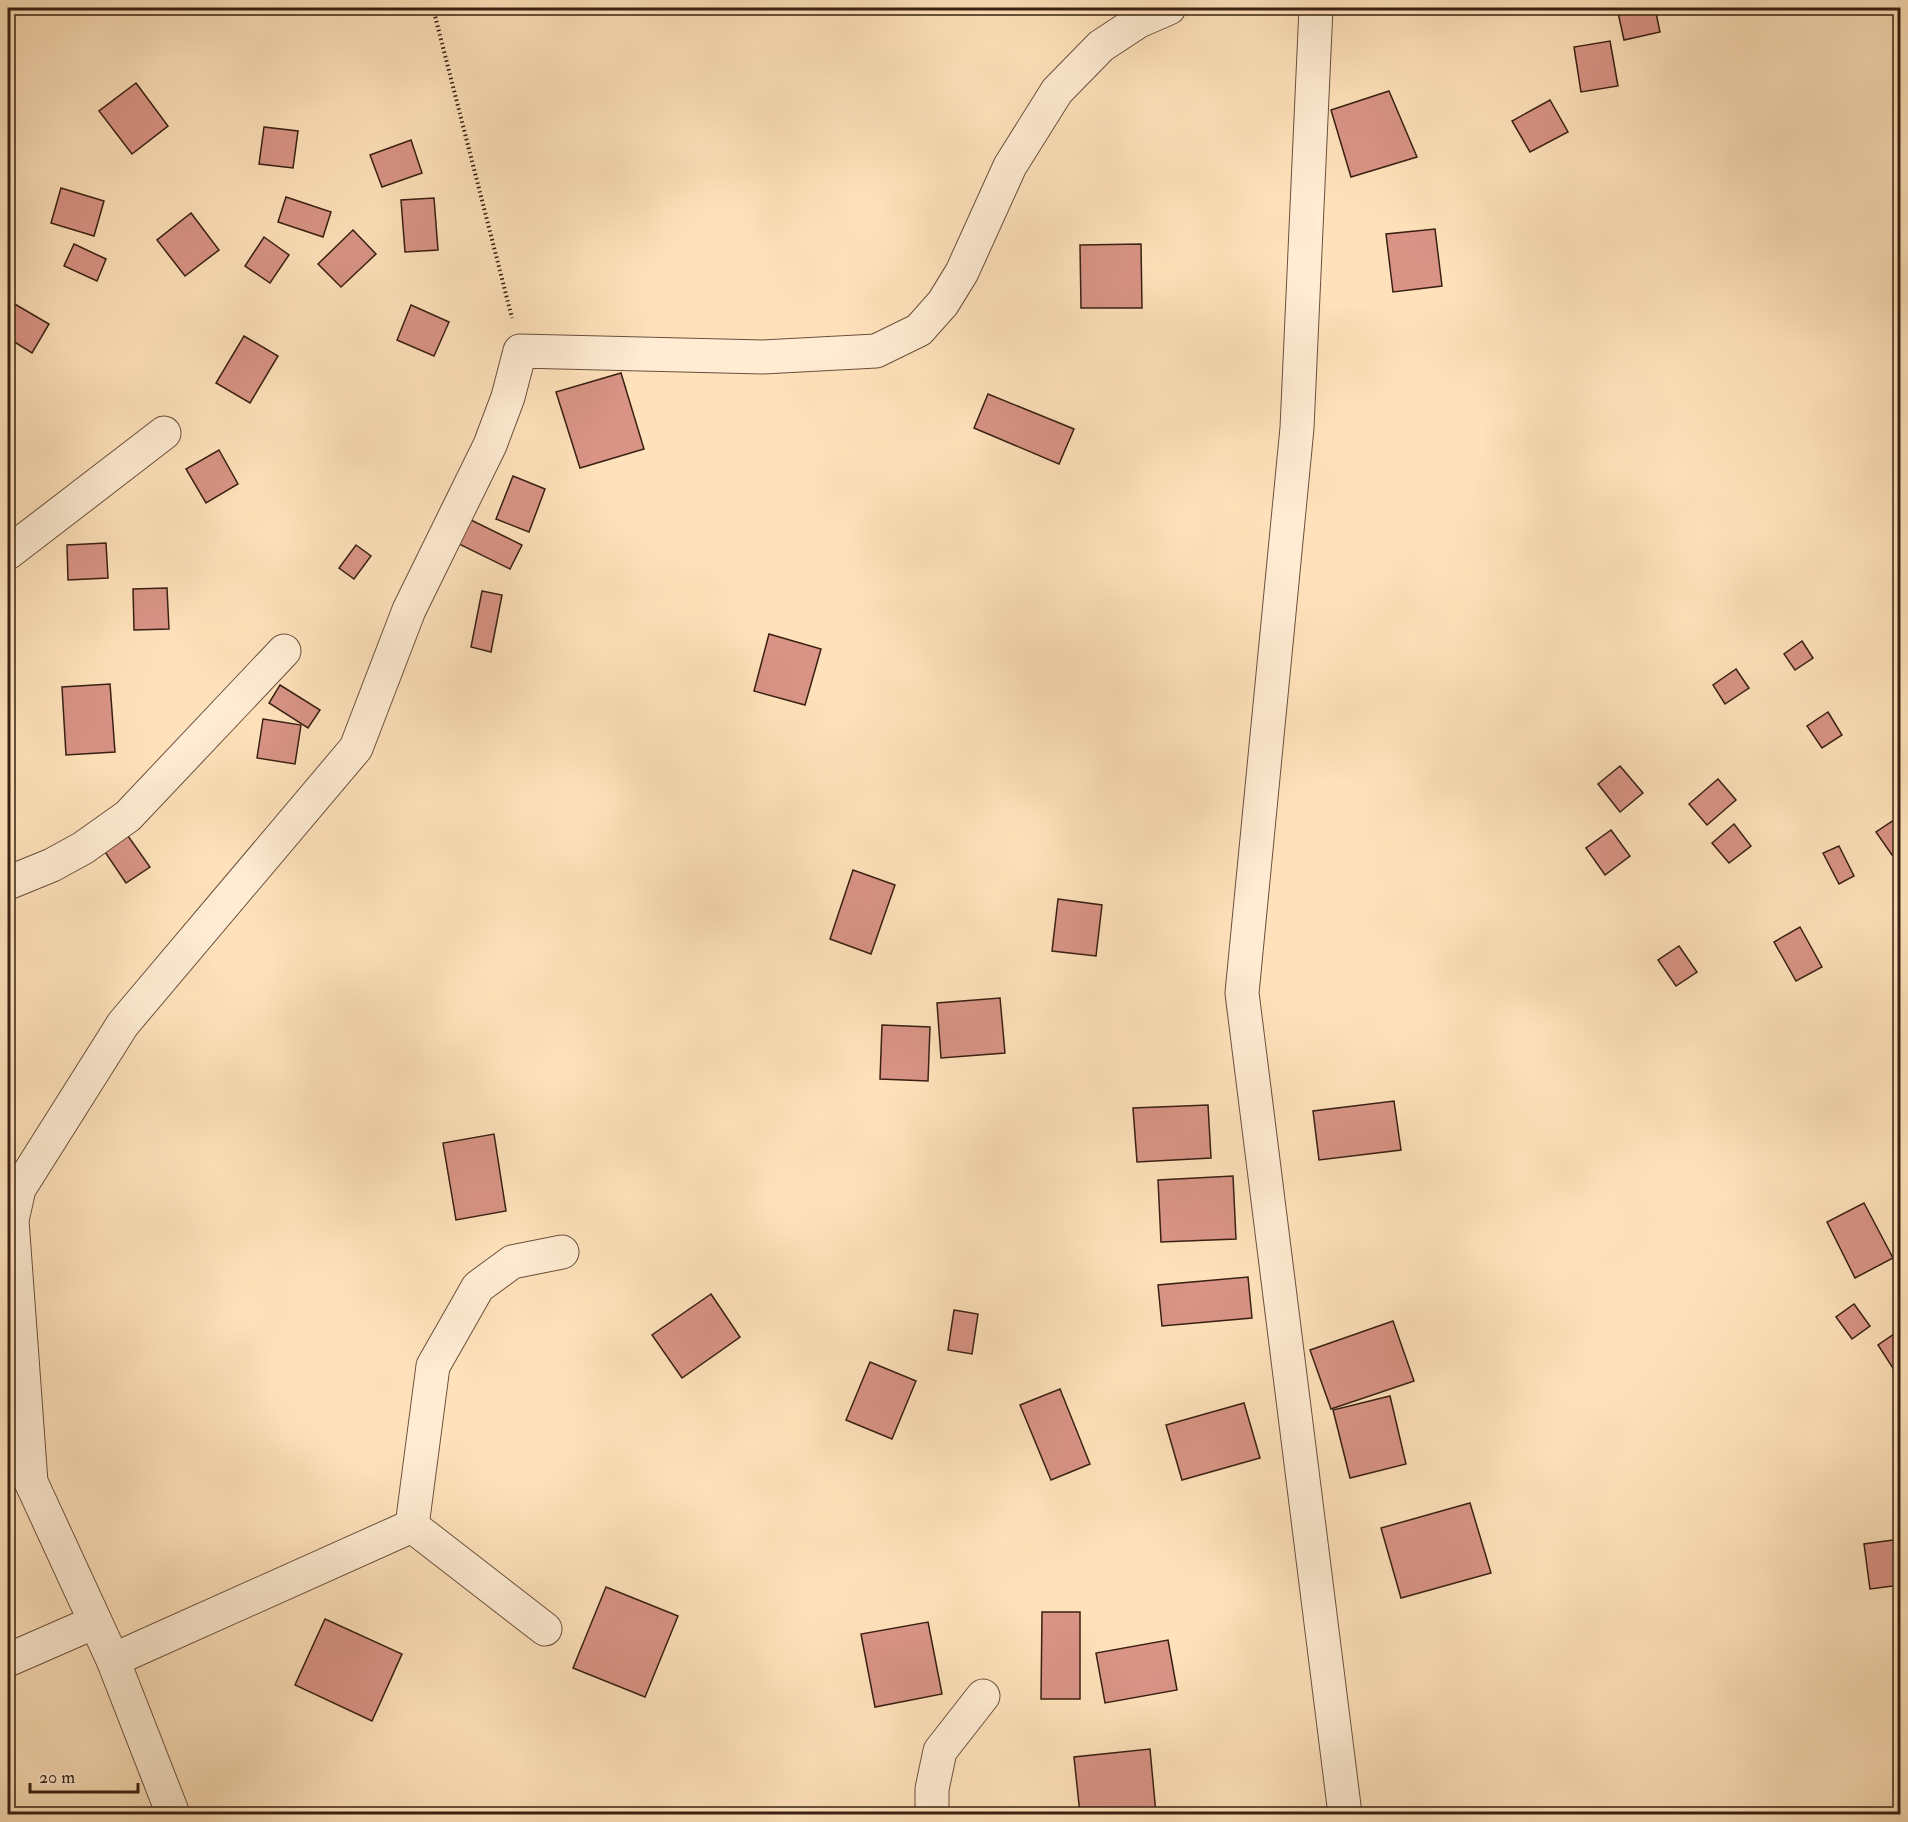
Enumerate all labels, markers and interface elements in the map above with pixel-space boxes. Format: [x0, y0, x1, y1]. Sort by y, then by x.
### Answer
scale bar [30, 1756, 138, 1794]
text: 20 m [39, 1766, 75, 1789]

